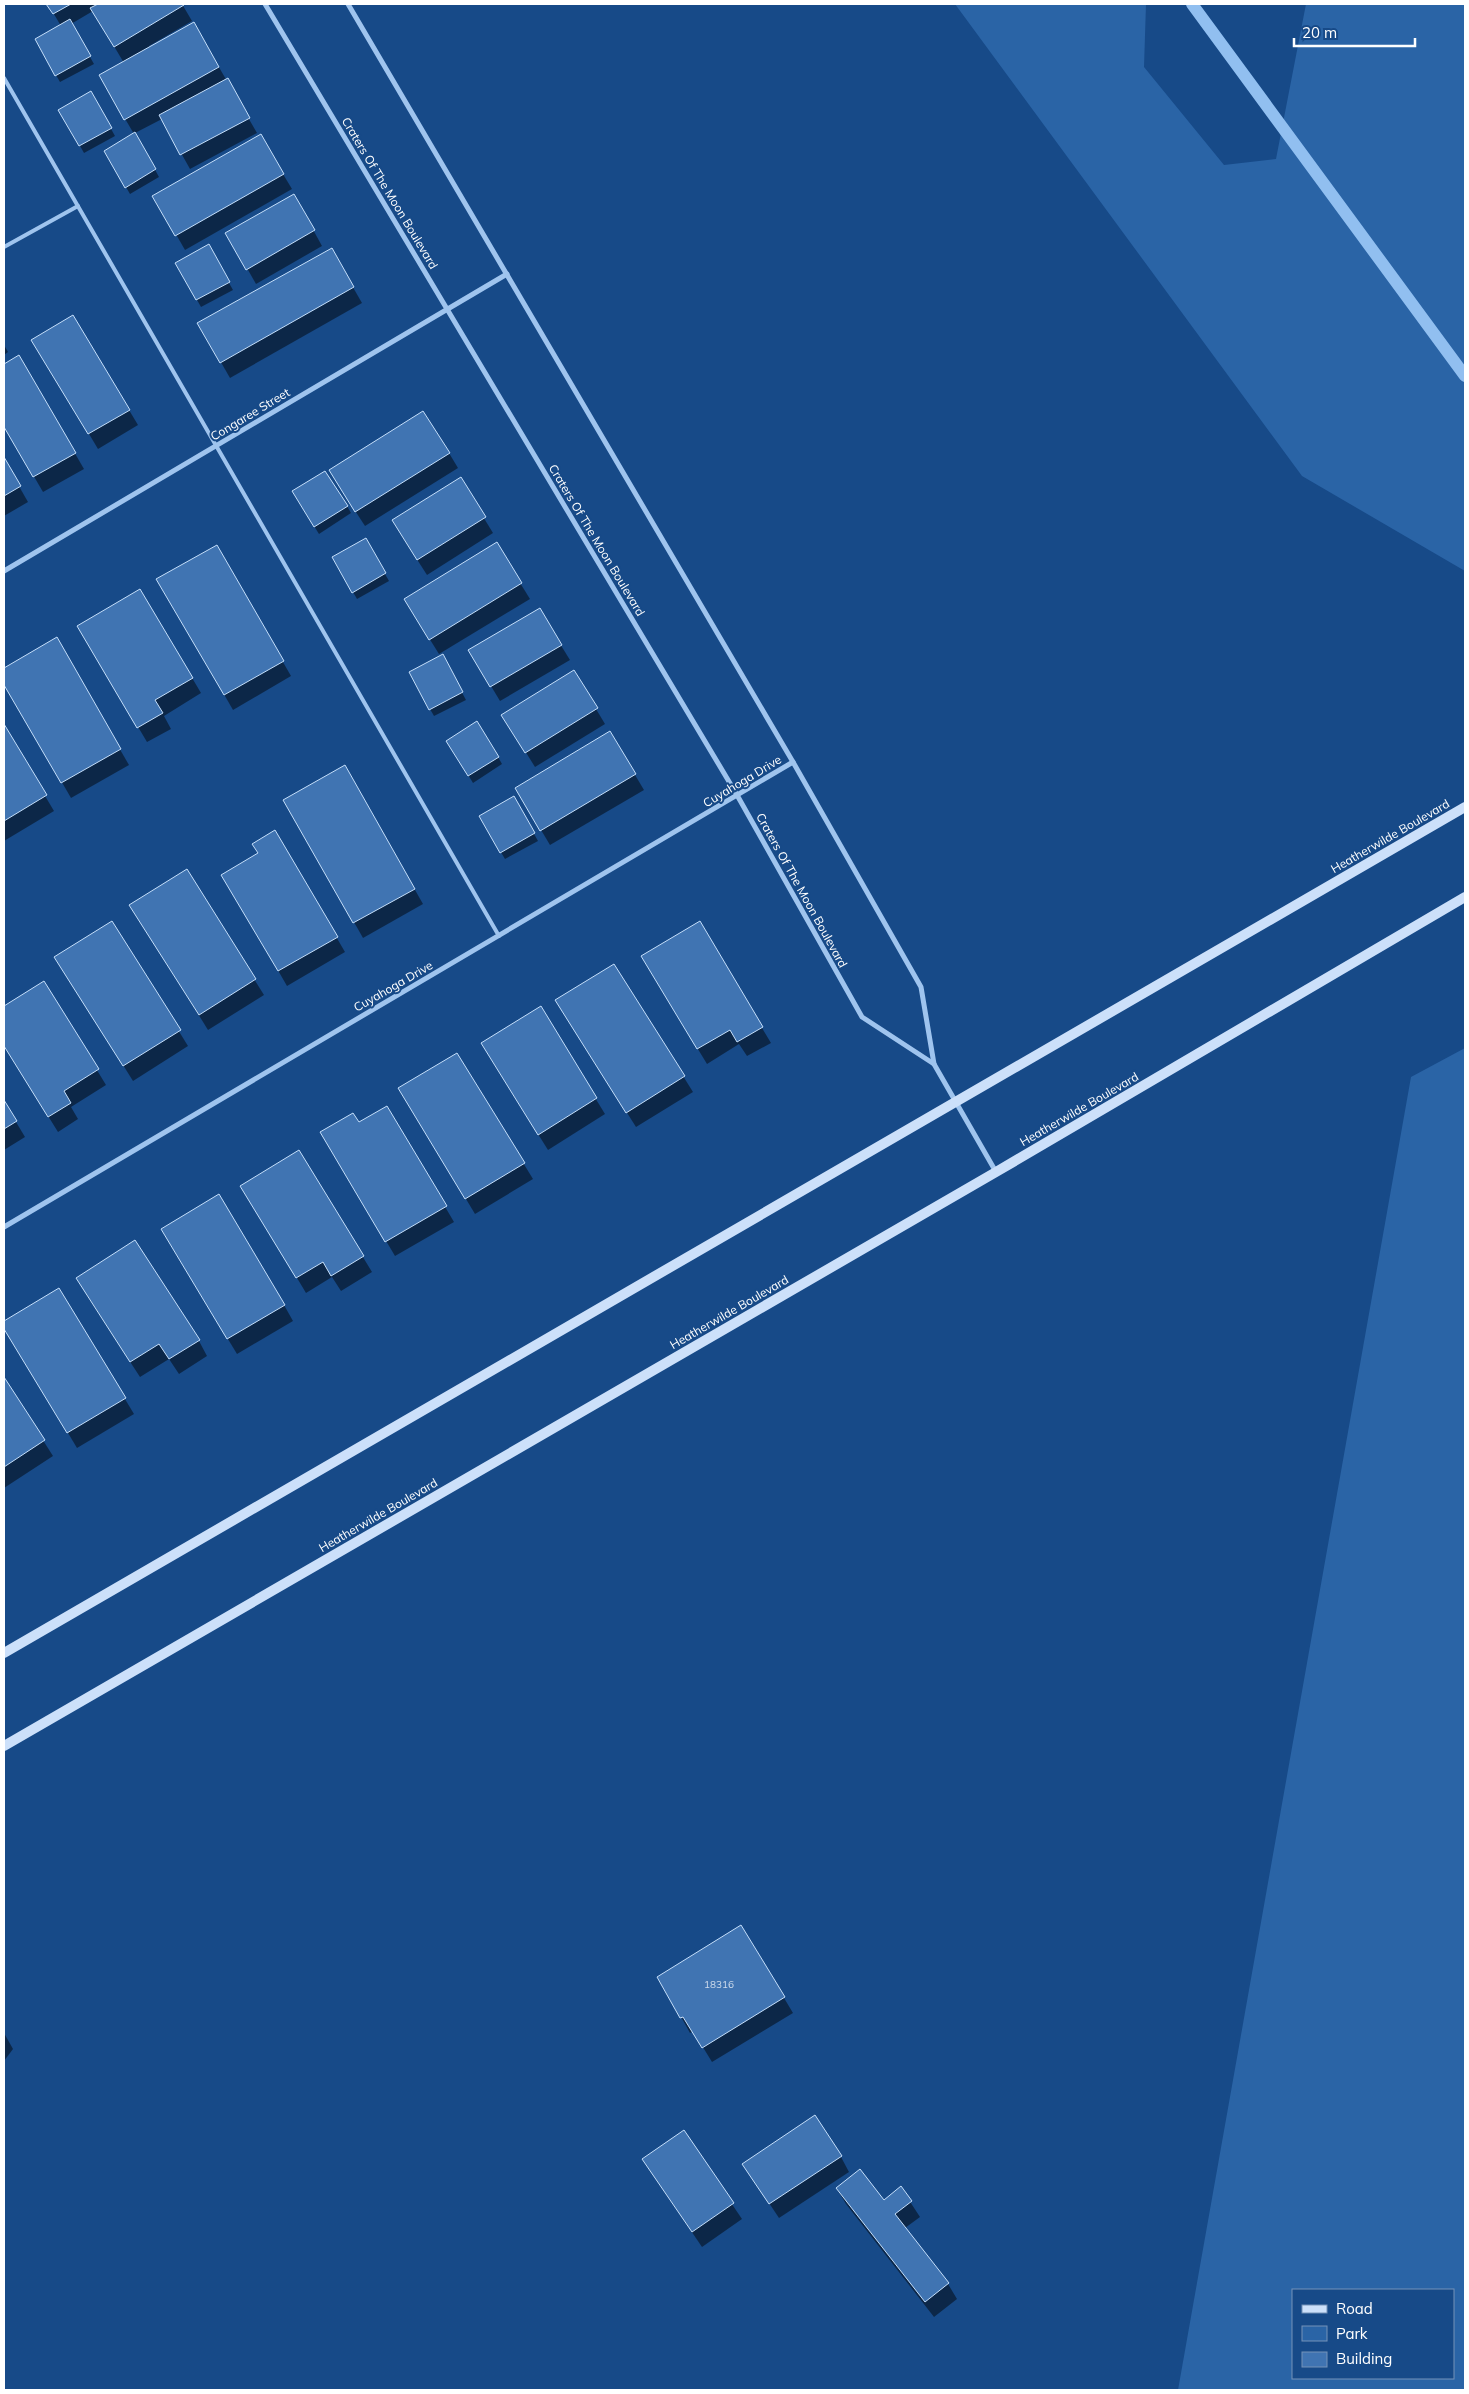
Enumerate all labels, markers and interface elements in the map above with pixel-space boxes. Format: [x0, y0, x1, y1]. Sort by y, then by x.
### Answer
scale bar [1294, 15, 1415, 47]
text: 20 m [1302, 23, 1337, 42]
street label: Craters Of The Moon Boulevard [339, 114, 441, 272]
street label: Congaree Street [208, 384, 292, 444]
street label: Craters Of The Moon Boulevard [546, 461, 648, 619]
street label: Cuyahoga Drive [700, 752, 784, 810]
street label: Heatherwilde Boulevard [1328, 796, 1452, 876]
street label: Craters Of The Moon Boulevard [753, 810, 851, 970]
street label: Cuyahoga Drive [351, 957, 435, 1015]
street label: Heatherwilde Boulevard [1017, 1069, 1141, 1149]
street label: Heatherwilde Boulevard [667, 1272, 791, 1352]
street label: Heatherwilde Boulevard [316, 1475, 440, 1555]
house number: 18316 [704, 1978, 734, 1991]
legend [1292, 2289, 1454, 2379]
text: Road [1336, 2299, 1373, 2318]
text: Park [1336, 2324, 1368, 2343]
text: Building [1336, 2349, 1392, 2368]

